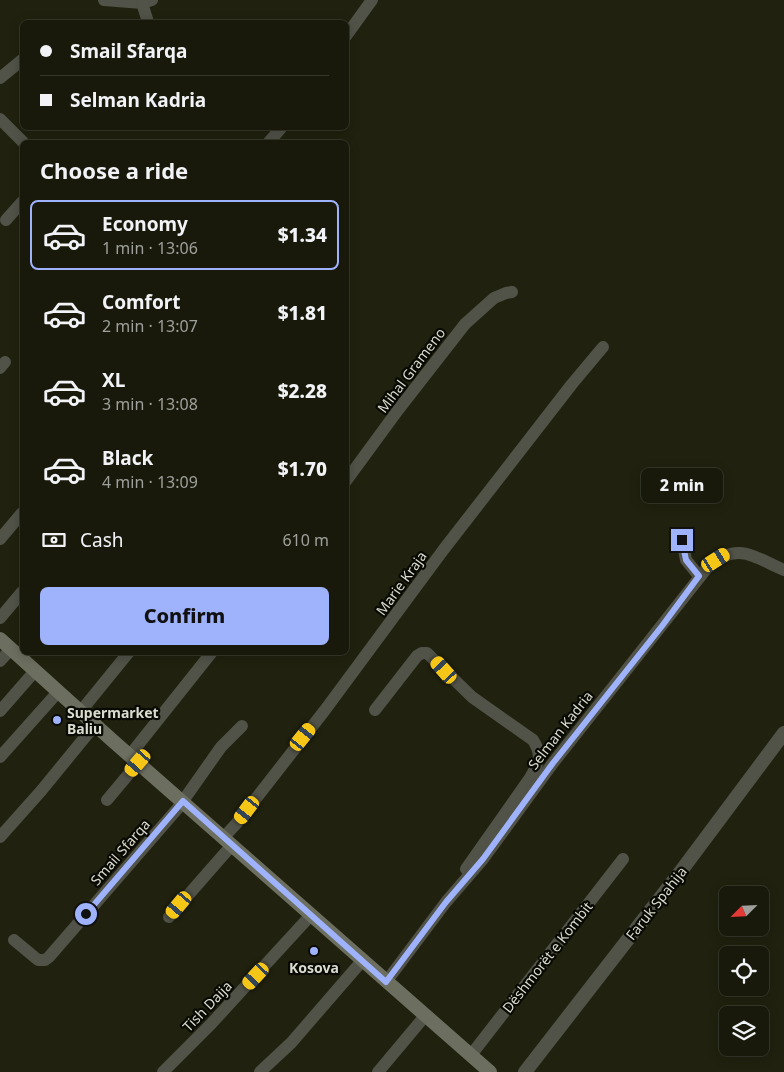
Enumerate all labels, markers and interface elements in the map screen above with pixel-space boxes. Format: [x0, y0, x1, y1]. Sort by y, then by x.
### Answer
text: Smail Sfarqa [70, 38, 187, 64]
text: Selman Kadria [70, 87, 206, 113]
text: Choose a ride [40, 155, 188, 185]
text: Economy [102, 211, 188, 237]
icon: car [42, 213, 87, 258]
text: $1.34 [278, 222, 327, 248]
text: 1 min · 13:06 [102, 237, 198, 259]
text: Comfort [102, 289, 181, 315]
icon: car [42, 291, 87, 336]
text: $1.81 [278, 300, 327, 326]
text: 2 min · 13:07 [102, 315, 198, 337]
street label: Mihal Grameno [373, 324, 449, 416]
text: XL [102, 367, 125, 393]
icon: car [42, 369, 87, 414]
text: $2.28 [278, 378, 327, 404]
text: 3 min · 13:08 [102, 393, 198, 415]
text: Black [102, 445, 153, 471]
icon: car [42, 447, 87, 492]
text: $1.70 [278, 456, 327, 482]
callout: 2 min [641, 468, 723, 502]
text: 4 min · 13:09 [102, 471, 198, 493]
text: 2 min [660, 474, 704, 496]
icon: cash [40, 526, 68, 554]
text: Cash [80, 527, 124, 553]
text: 610 m [282, 529, 329, 551]
route end [671, 529, 693, 551]
car [699, 546, 732, 574]
street label: Marie Kraja [371, 547, 431, 619]
button: Confirm [40, 587, 329, 645]
car [428, 654, 459, 686]
street label: Selman Kadria [523, 687, 597, 773]
place label: Supermarket Baliu [67, 703, 159, 738]
marker: Supermarket Baliu [51, 714, 63, 726]
car [287, 721, 318, 753]
car [122, 747, 153, 779]
car [231, 794, 262, 826]
street label: Smail Sfarqa [86, 815, 154, 889]
street label: Faruk Spahija [621, 862, 691, 944]
north arrow [719, 886, 769, 936]
map controls [719, 886, 769, 1056]
car [163, 889, 194, 921]
street label: Dëshmorët e Kombit [498, 897, 596, 1017]
route start [75, 903, 97, 925]
marker: Kosova [308, 945, 320, 957]
button: locate [719, 946, 769, 996]
place label: Kosova [289, 958, 339, 977]
car [240, 960, 271, 992]
street label: Tish Daija [178, 977, 236, 1035]
button: layers [719, 1006, 769, 1056]

